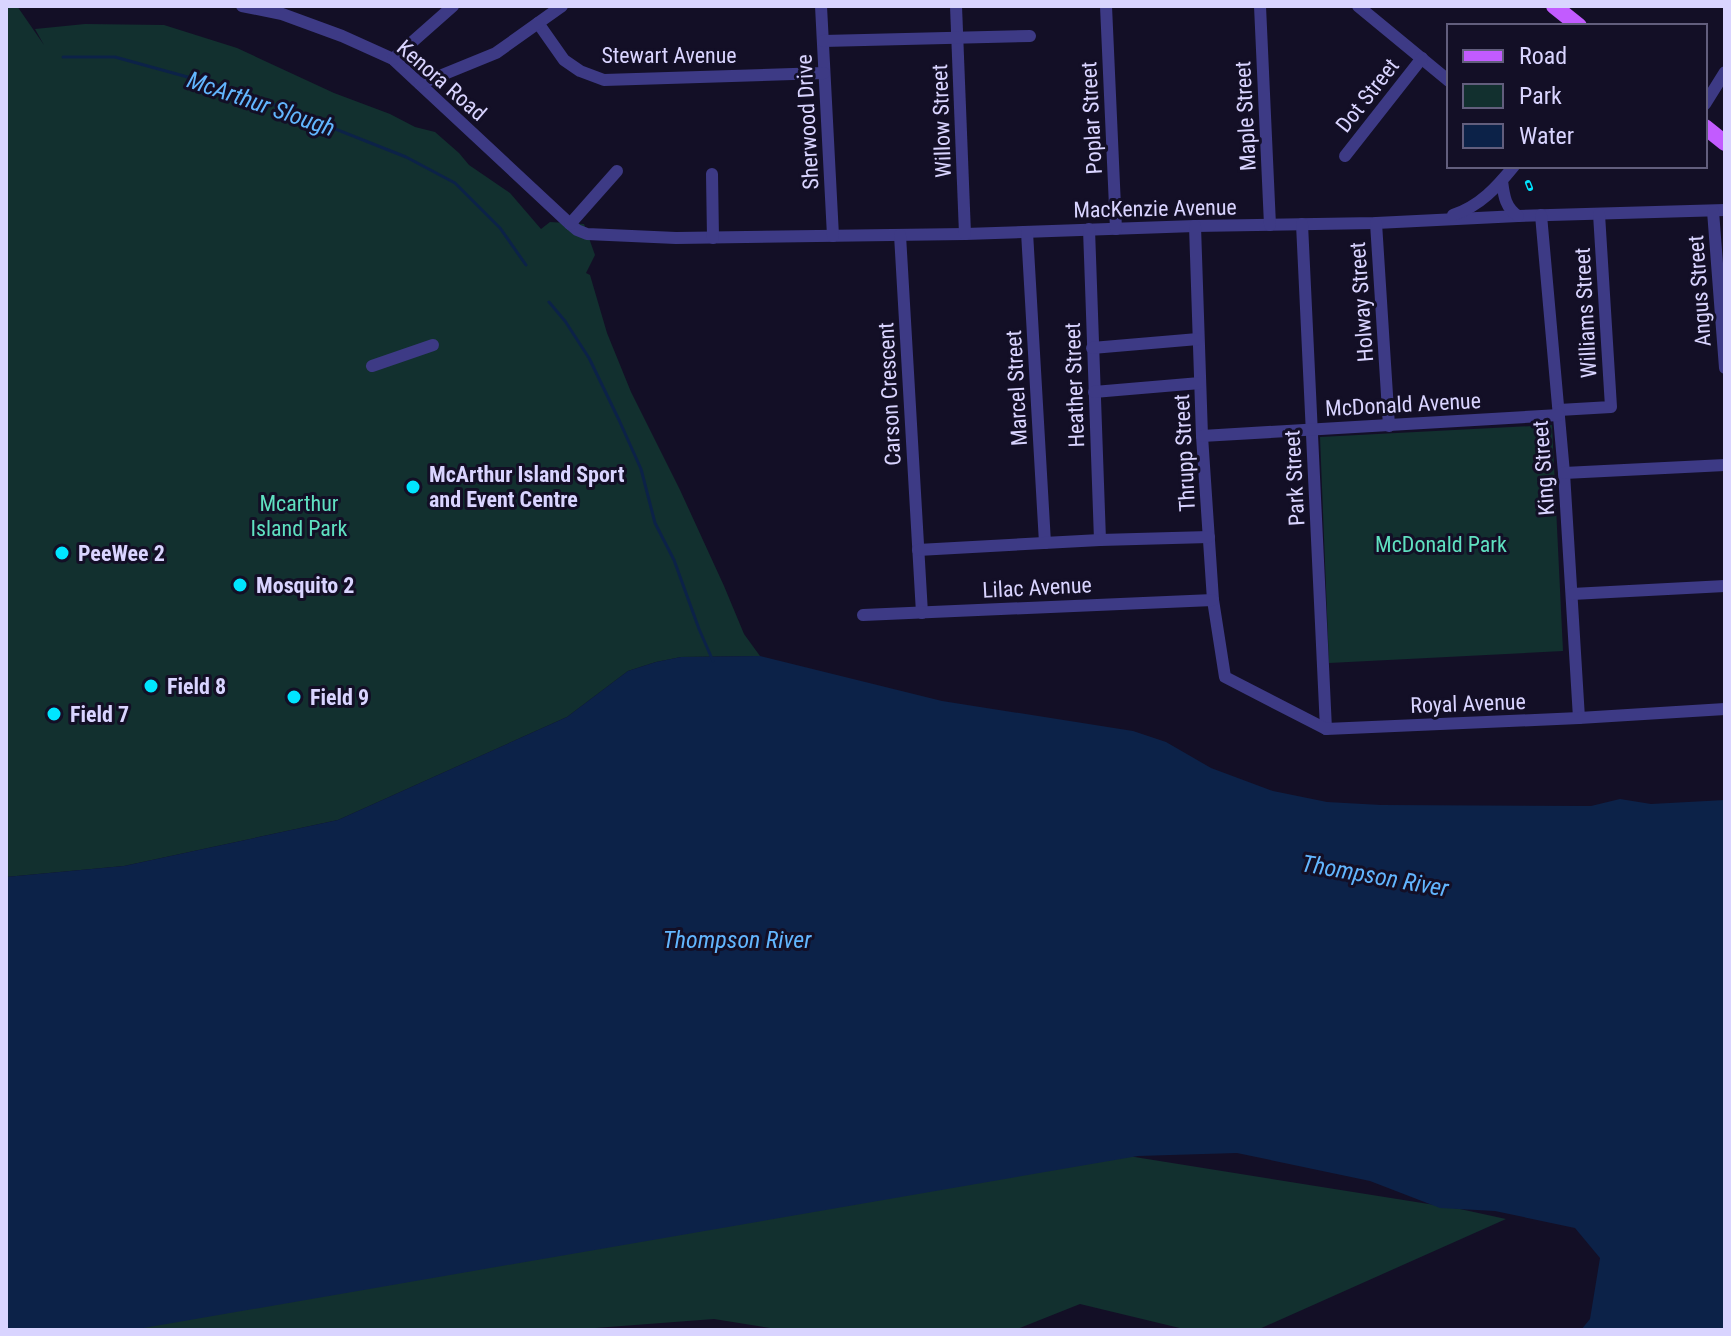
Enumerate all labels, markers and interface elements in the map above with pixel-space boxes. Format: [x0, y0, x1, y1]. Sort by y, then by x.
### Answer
legend [1447, 24, 1707, 168]
street label: Kenora Road [392, 35, 491, 126]
text: Road [1519, 42, 1567, 70]
street label: Stewart Avenue [601, 43, 737, 68]
street label: Dot Street [1331, 53, 1404, 137]
street label: Sherwood Drive [791, 54, 824, 190]
street label: Maple Street [1230, 60, 1261, 172]
street label: Poplar Street [1076, 61, 1107, 175]
street label: Willow Street [927, 64, 956, 178]
water label: McArthur Slough [183, 66, 339, 142]
text: Park [1519, 82, 1562, 110]
text: Water [1519, 122, 1574, 150]
street label: MacKenzie Avenue [1073, 195, 1237, 222]
street label: Angus Street [1683, 234, 1716, 347]
street label: Holway Street [1345, 241, 1378, 363]
street label: Williams Street [1570, 247, 1601, 379]
street label: Carson Crescent [873, 322, 906, 466]
street label: Heather Street [1060, 322, 1089, 448]
street label: Marcel Street [1001, 330, 1032, 446]
street label: McDonald Avenue [1325, 388, 1482, 421]
street label: Thrupp Street [1169, 394, 1200, 512]
street label: King Street [1528, 420, 1559, 516]
street label: Park Street [1280, 429, 1309, 526]
place label: McArthur Island Sport and Event Centre [429, 462, 625, 512]
marker: McArthur Island Sport and Event Centre [404, 478, 422, 496]
park label: Mcarthur Island Park [251, 491, 348, 541]
park label: McDonald Park [1375, 532, 1507, 557]
place label: PeeWee 2 [78, 541, 165, 566]
marker: PeeWee 2 [53, 544, 71, 562]
street label: Lilac Avenue [982, 572, 1092, 603]
place label: Mosquito 2 [256, 573, 354, 598]
marker: Mosquito 2 [231, 576, 249, 594]
place label: Field 8 [167, 674, 226, 699]
marker: Field 8 [142, 677, 160, 695]
place label: Field 9 [310, 685, 369, 710]
marker: Field 9 [285, 688, 303, 706]
street label: Royal Avenue [1410, 689, 1526, 718]
place label: Field 7 [70, 702, 129, 727]
marker: Field 7 [45, 705, 63, 723]
water label: Thompson River [1299, 849, 1451, 903]
water label: Thompson River [663, 926, 812, 954]

